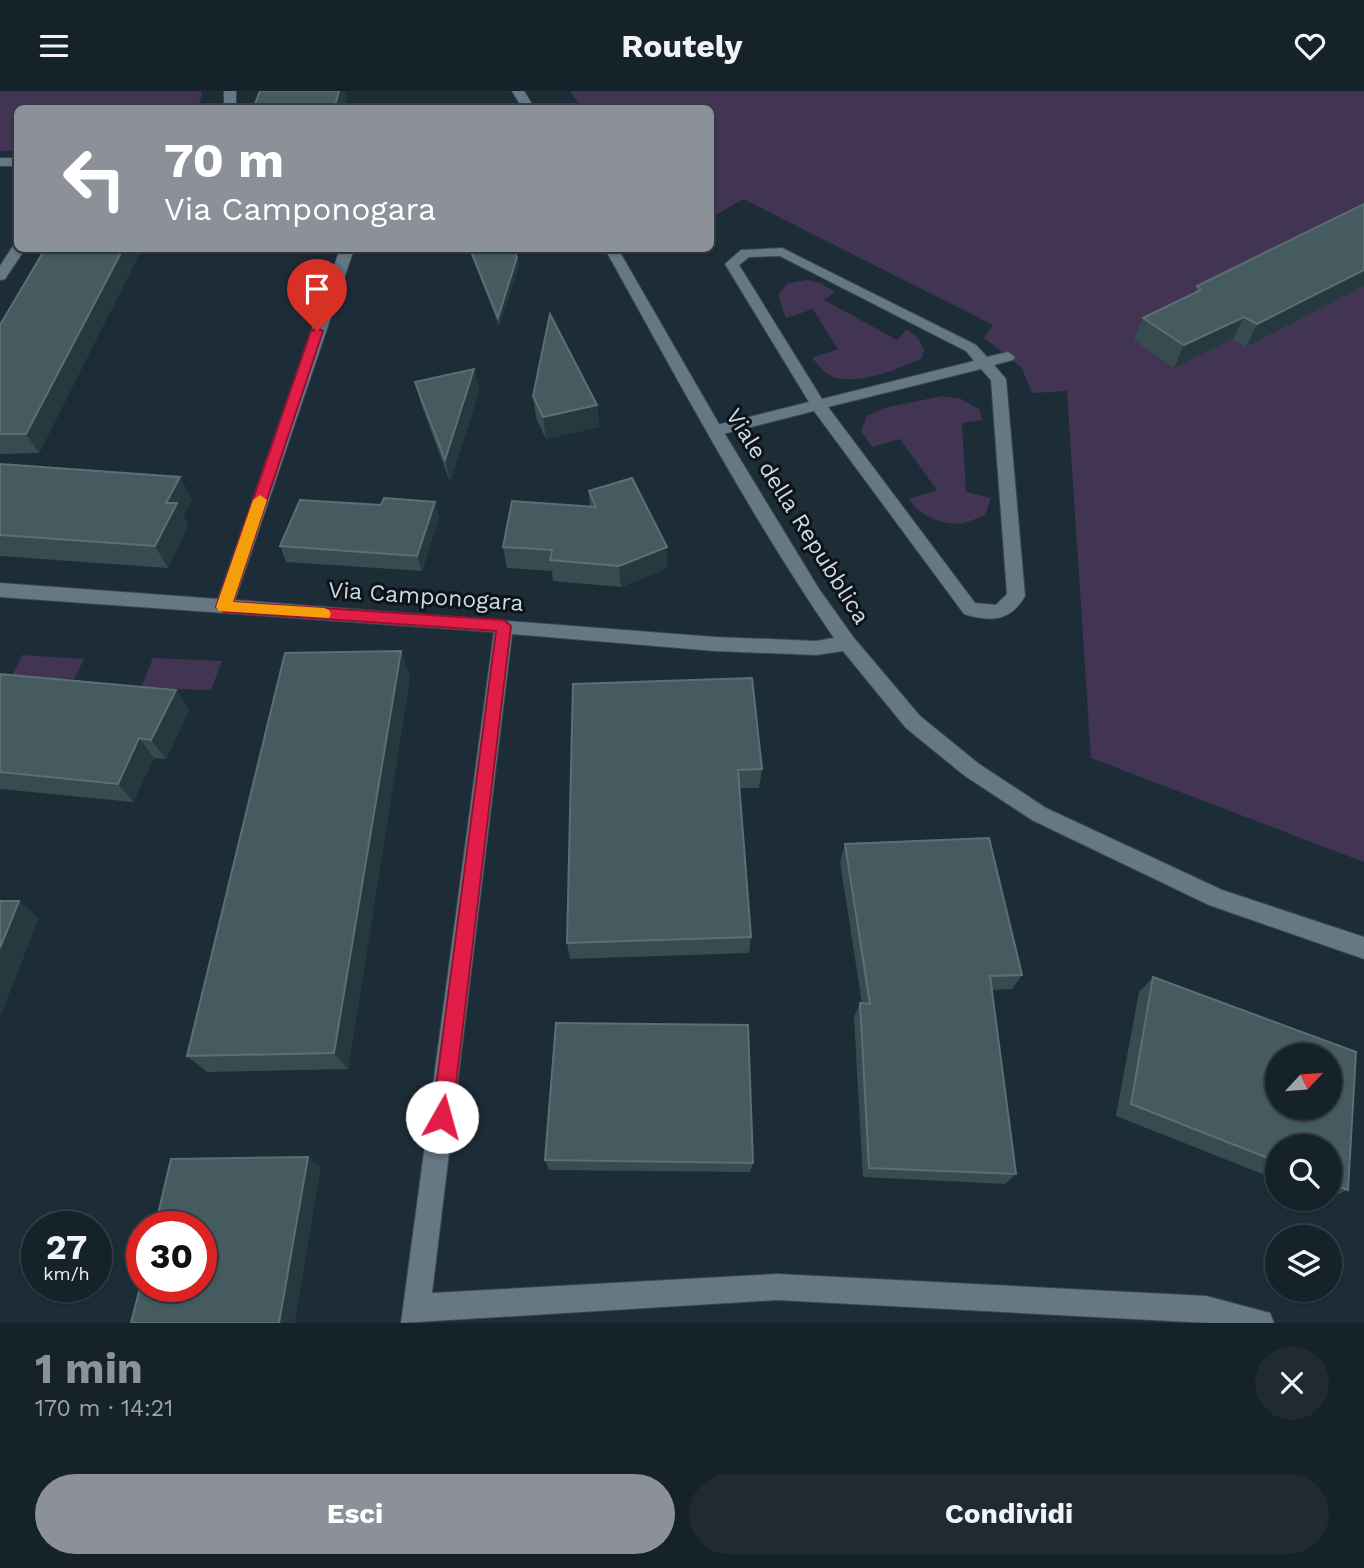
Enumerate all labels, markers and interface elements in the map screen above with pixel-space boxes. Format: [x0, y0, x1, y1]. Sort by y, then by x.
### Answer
icon: menu [35, 27, 73, 65]
text: Routely [621, 27, 743, 65]
icon: heart [1291, 27, 1329, 65]
text: 70 m [164, 131, 284, 189]
icon: left [49, 133, 140, 224]
text: Via Camponogara [164, 190, 436, 228]
pin [287, 259, 347, 331]
icon: arrive [298, 270, 336, 308]
street label: Viale della Repubblica [720, 404, 875, 629]
street label: Via Camponogara [327, 576, 525, 617]
north arrow [1265, 1043, 1342, 1120]
map controls [1265, 1043, 1342, 1302]
position arrow [405, 1080, 479, 1154]
button: search [1265, 1134, 1342, 1211]
speed limit sign: 30 [126, 1211, 217, 1302]
button: layers [1265, 1225, 1342, 1302]
text: 27 [46, 1226, 87, 1268]
text: km/h [43, 1263, 90, 1284]
text: 1 min [35, 1344, 143, 1393]
button: close [1255, 1346, 1329, 1420]
text: 170 m · 14:21 [35, 1395, 173, 1422]
button: Esci [35, 1474, 675, 1554]
button: Condividi [689, 1474, 1329, 1554]

